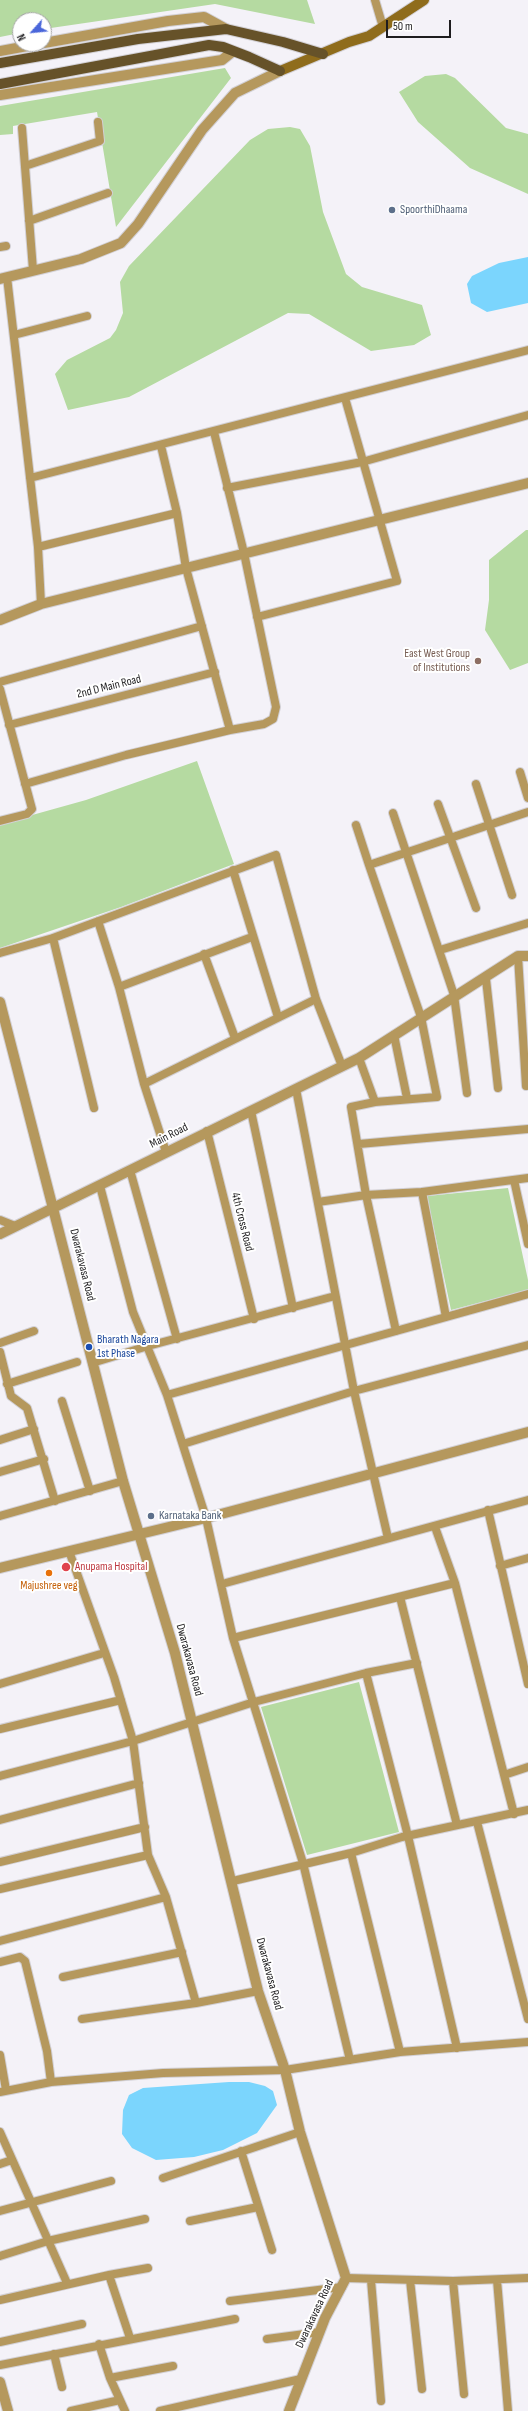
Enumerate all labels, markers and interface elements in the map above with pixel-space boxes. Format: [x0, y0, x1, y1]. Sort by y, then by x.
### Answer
north arrow [12, 12, 52, 52]
scale bar [388, 12, 453, 38]
text: 50 m [393, 19, 413, 34]
text: N [15, 32, 29, 43]
place label: SpoorthiDhaama [400, 203, 467, 217]
marker: SpoorthiDhaama [387, 205, 397, 215]
place label: East West Group of Institutions [404, 647, 470, 675]
marker: East West Group of Institutions [473, 656, 483, 666]
street label: 2nd D Main Road [75, 672, 143, 702]
street label: Main Road [147, 1120, 191, 1152]
street label: 4th Cross Road [228, 1191, 256, 1253]
street label: Dwarakavasa Road [66, 1227, 98, 1303]
place label: Bharath Nagara 1st Phase [97, 1333, 159, 1361]
marker: Bharath Nagara 1st Phase [84, 1342, 94, 1352]
place label: Karnataka Bank [159, 1509, 221, 1523]
marker: Karnataka Bank [146, 1511, 156, 1521]
place label: Anupama Hospital [75, 1560, 147, 1574]
marker: Anupama Hospital [60, 1561, 72, 1573]
marker: Majushree veg [44, 1568, 54, 1578]
place label: Majushree veg [20, 1579, 78, 1593]
street label: Dwarakavasa Road [172, 1622, 206, 1698]
street label: Dwarakavasa Road [252, 1936, 286, 2012]
street label: Dwarakavasa Road [293, 2277, 337, 2351]

